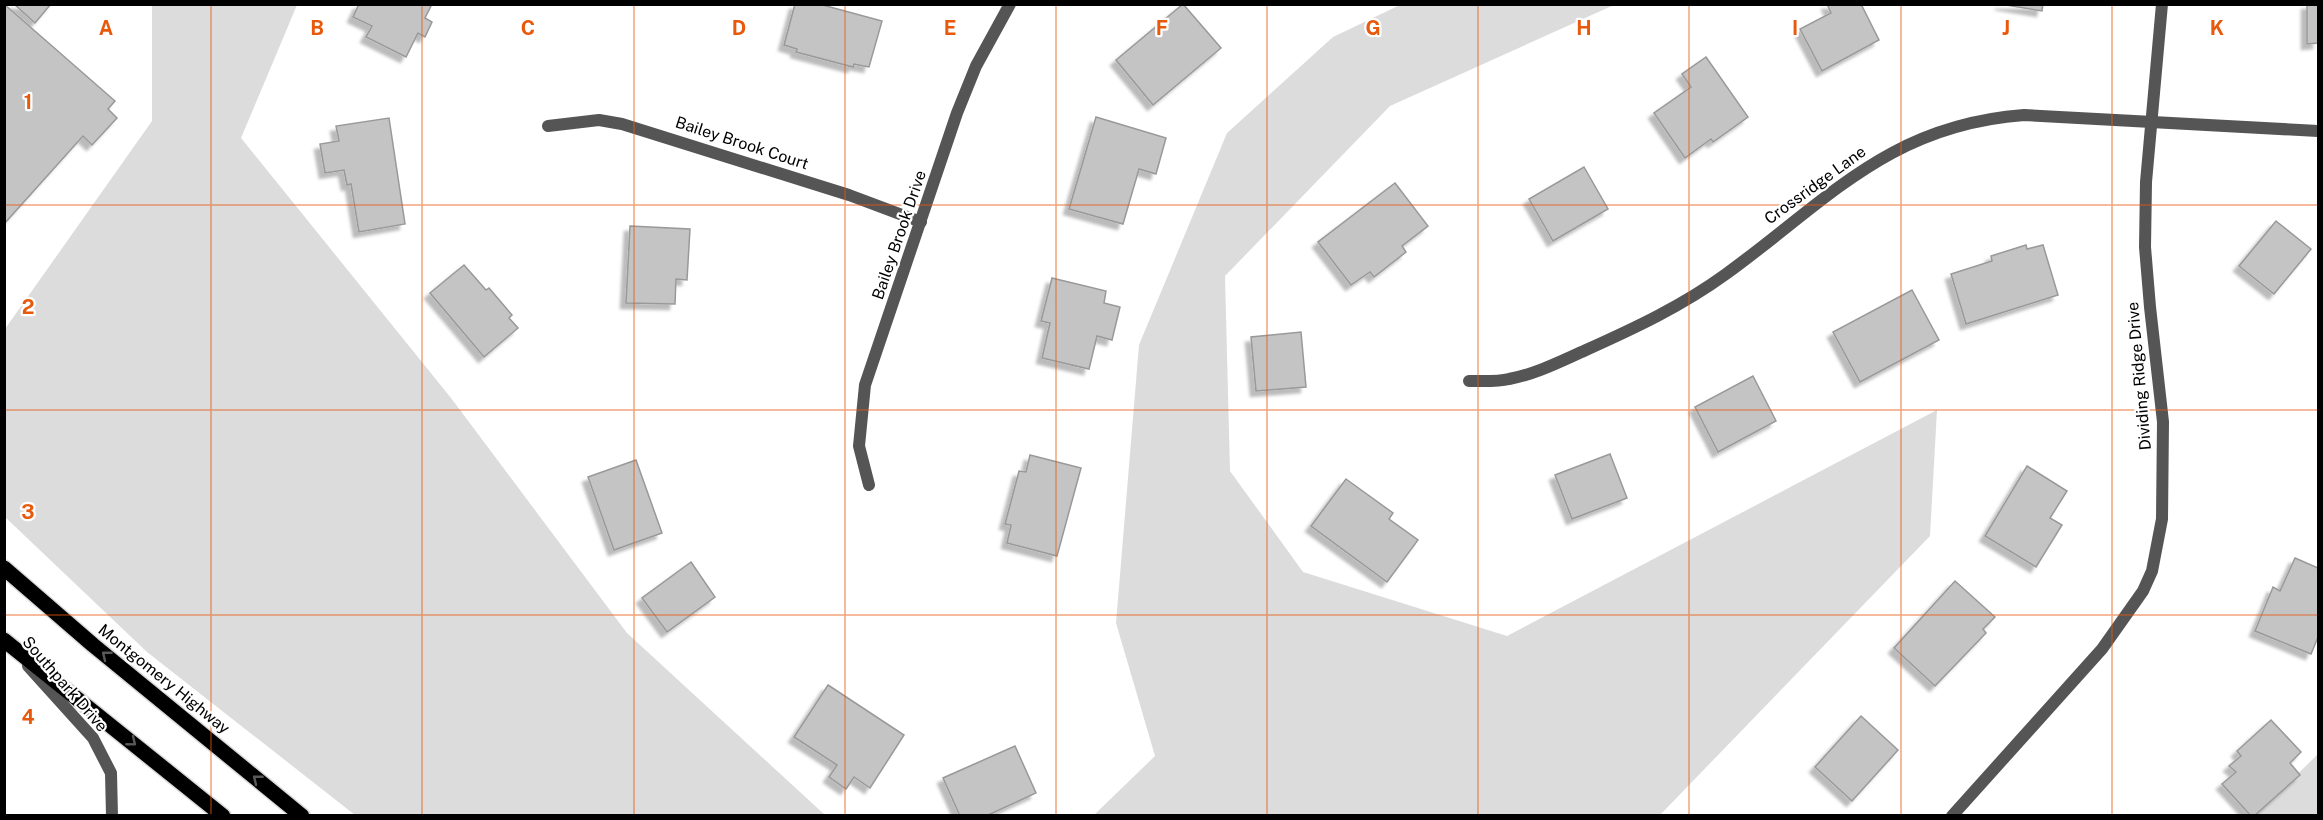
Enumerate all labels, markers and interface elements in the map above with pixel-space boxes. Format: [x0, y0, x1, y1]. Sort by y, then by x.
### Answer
text: A [99, 16, 113, 40]
text: B [310, 16, 324, 40]
text: C [521, 16, 535, 40]
text: D [732, 16, 746, 40]
text: E [944, 16, 956, 40]
text: F [1156, 16, 1168, 40]
text: G [1365, 16, 1381, 40]
text: H [1576, 16, 1592, 40]
text: I [1792, 16, 1798, 40]
text: J [2002, 16, 2010, 40]
text: K [2210, 16, 2224, 40]
text: 1 [24, 90, 32, 114]
street label: Bailey Brook Court [673, 113, 811, 173]
street label: Crossridge Lane [1761, 142, 1869, 228]
street label: Bailey Brook Drive [868, 168, 930, 302]
text: 2 [22, 295, 34, 319]
street label: Dividing Ridge Drive [2123, 301, 2155, 451]
text: 3 [21, 500, 35, 524]
street label: Montgomery Highway [95, 620, 234, 738]
street label: Southpark Drive [18, 632, 112, 736]
one-way arrow [102, 652, 113, 663]
text: 4 [21, 705, 35, 729]
one-way arrow [125, 735, 136, 746]
one-way arrow [253, 775, 264, 786]

